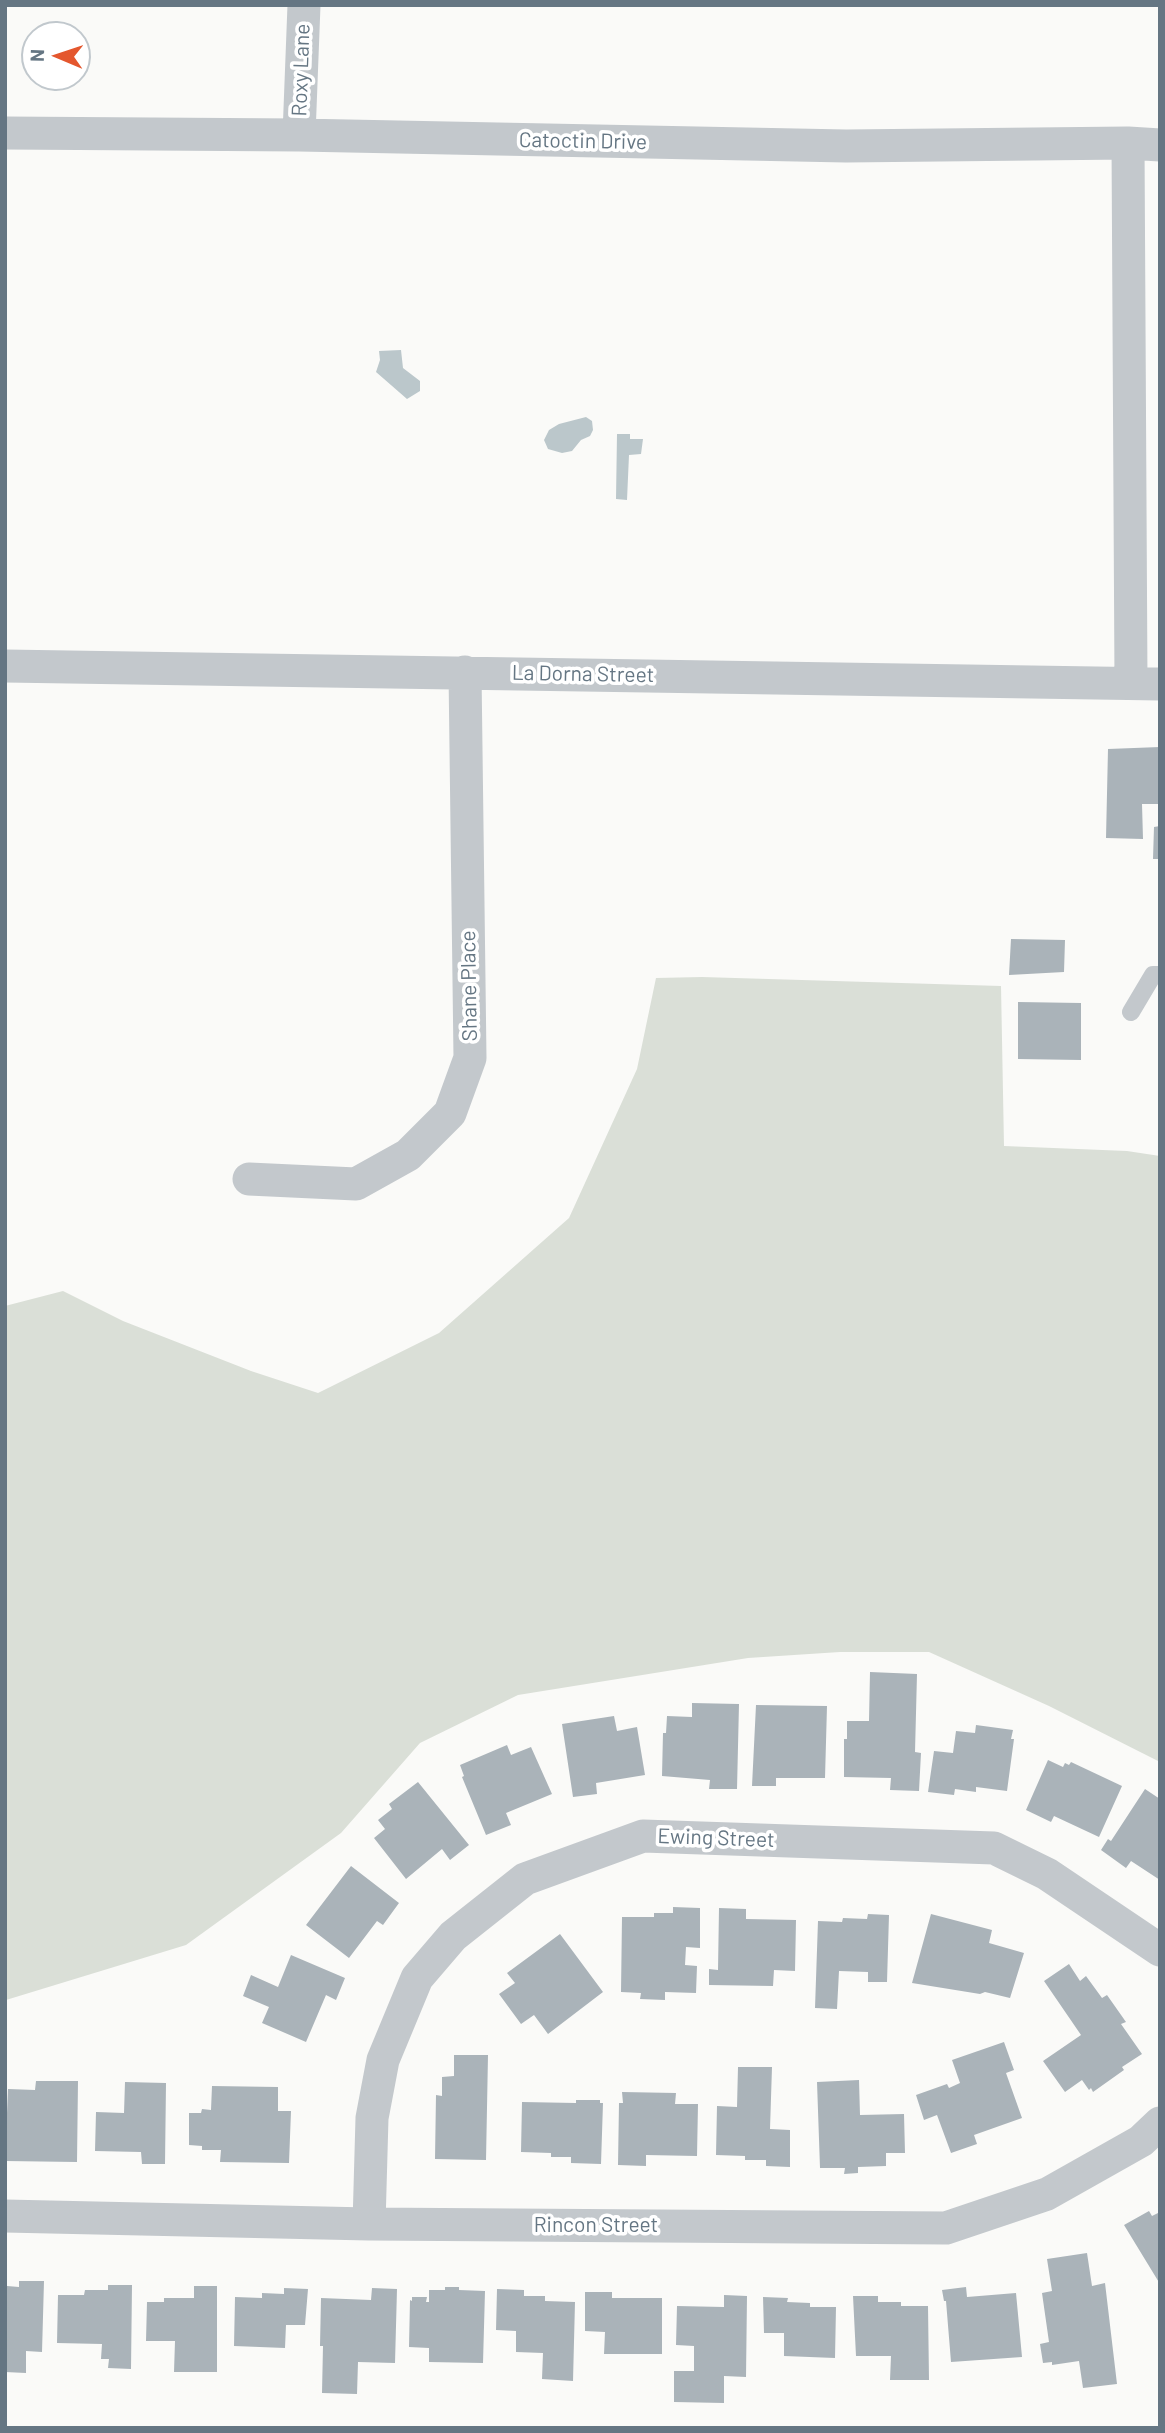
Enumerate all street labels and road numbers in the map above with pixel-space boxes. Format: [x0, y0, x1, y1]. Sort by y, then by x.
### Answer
street label: Roxy Lane [287, 23, 315, 117]
street label: Catoctin Drive [519, 127, 647, 155]
street label: La Dorna Street [512, 660, 654, 688]
street label: Shane Place [455, 930, 483, 1042]
street label: Ewing Street [657, 1823, 775, 1853]
street label: Rincon Street [534, 2212, 658, 2238]

